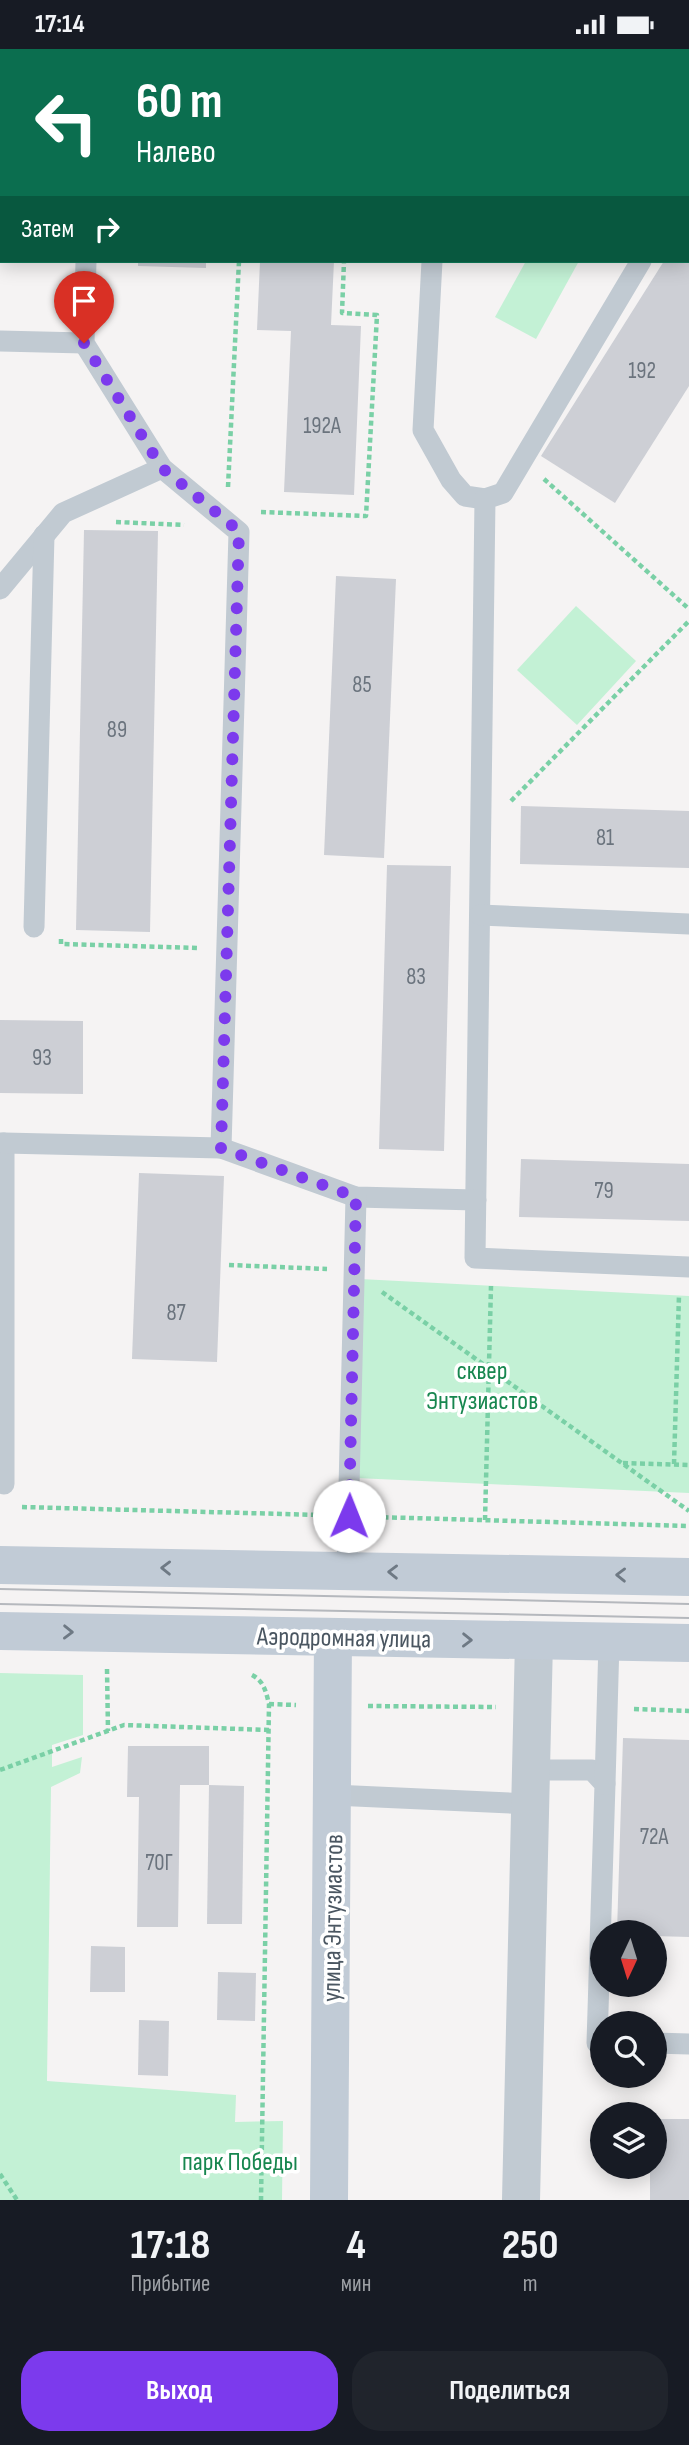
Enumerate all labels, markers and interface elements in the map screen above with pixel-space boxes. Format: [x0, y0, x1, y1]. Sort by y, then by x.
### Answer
text: 17:14 [35, 9, 85, 40]
text: 60 m [136, 73, 223, 132]
icon: left [21, 77, 112, 168]
text: Налево [136, 133, 216, 172]
icon: right [88, 210, 126, 248]
text: Затем [21, 214, 74, 245]
pin [54, 271, 114, 343]
icon: arrive [65, 282, 103, 320]
house number: 192 [628, 357, 656, 385]
house number: 192А [303, 412, 341, 440]
house number: 85 [352, 671, 372, 699]
house number: 89 [107, 716, 127, 744]
house number: 81 [596, 824, 614, 852]
house number: 83 [406, 963, 426, 991]
house number: 93 [32, 1044, 52, 1072]
house number: 79 [594, 1177, 614, 1205]
house number: 87 [166, 1299, 186, 1327]
park label: сквер Энтузиастов [426, 1356, 538, 1417]
position arrow [312, 1479, 386, 1553]
one-way arrow [160, 1560, 171, 1576]
one-way arrow [388, 1564, 398, 1580]
one-way arrow [615, 1567, 626, 1583]
street label: Аэродромная улица [256, 1621, 431, 1656]
one-way arrow [63, 1624, 74, 1640]
one-way arrow [462, 1632, 473, 1648]
house number: 72А [640, 1823, 668, 1851]
street label: улица Энтузиастов [317, 1834, 350, 2002]
house number: 70Г [145, 1849, 173, 1877]
north arrow [590, 1920, 667, 1997]
map controls [590, 1920, 667, 2179]
button: search [590, 2011, 667, 2088]
button: layers [590, 2102, 667, 2179]
park label: парк Победы [182, 2147, 298, 2178]
text: 17:18 [130, 2220, 210, 2271]
text: 4 [346, 2220, 366, 2271]
text: 250 [502, 2220, 559, 2271]
text: Прибытие [131, 2270, 210, 2298]
text: мин [341, 2270, 371, 2298]
text: m [523, 2270, 538, 2298]
button: Выход [21, 2351, 338, 2431]
button: Поделиться [352, 2351, 668, 2431]

